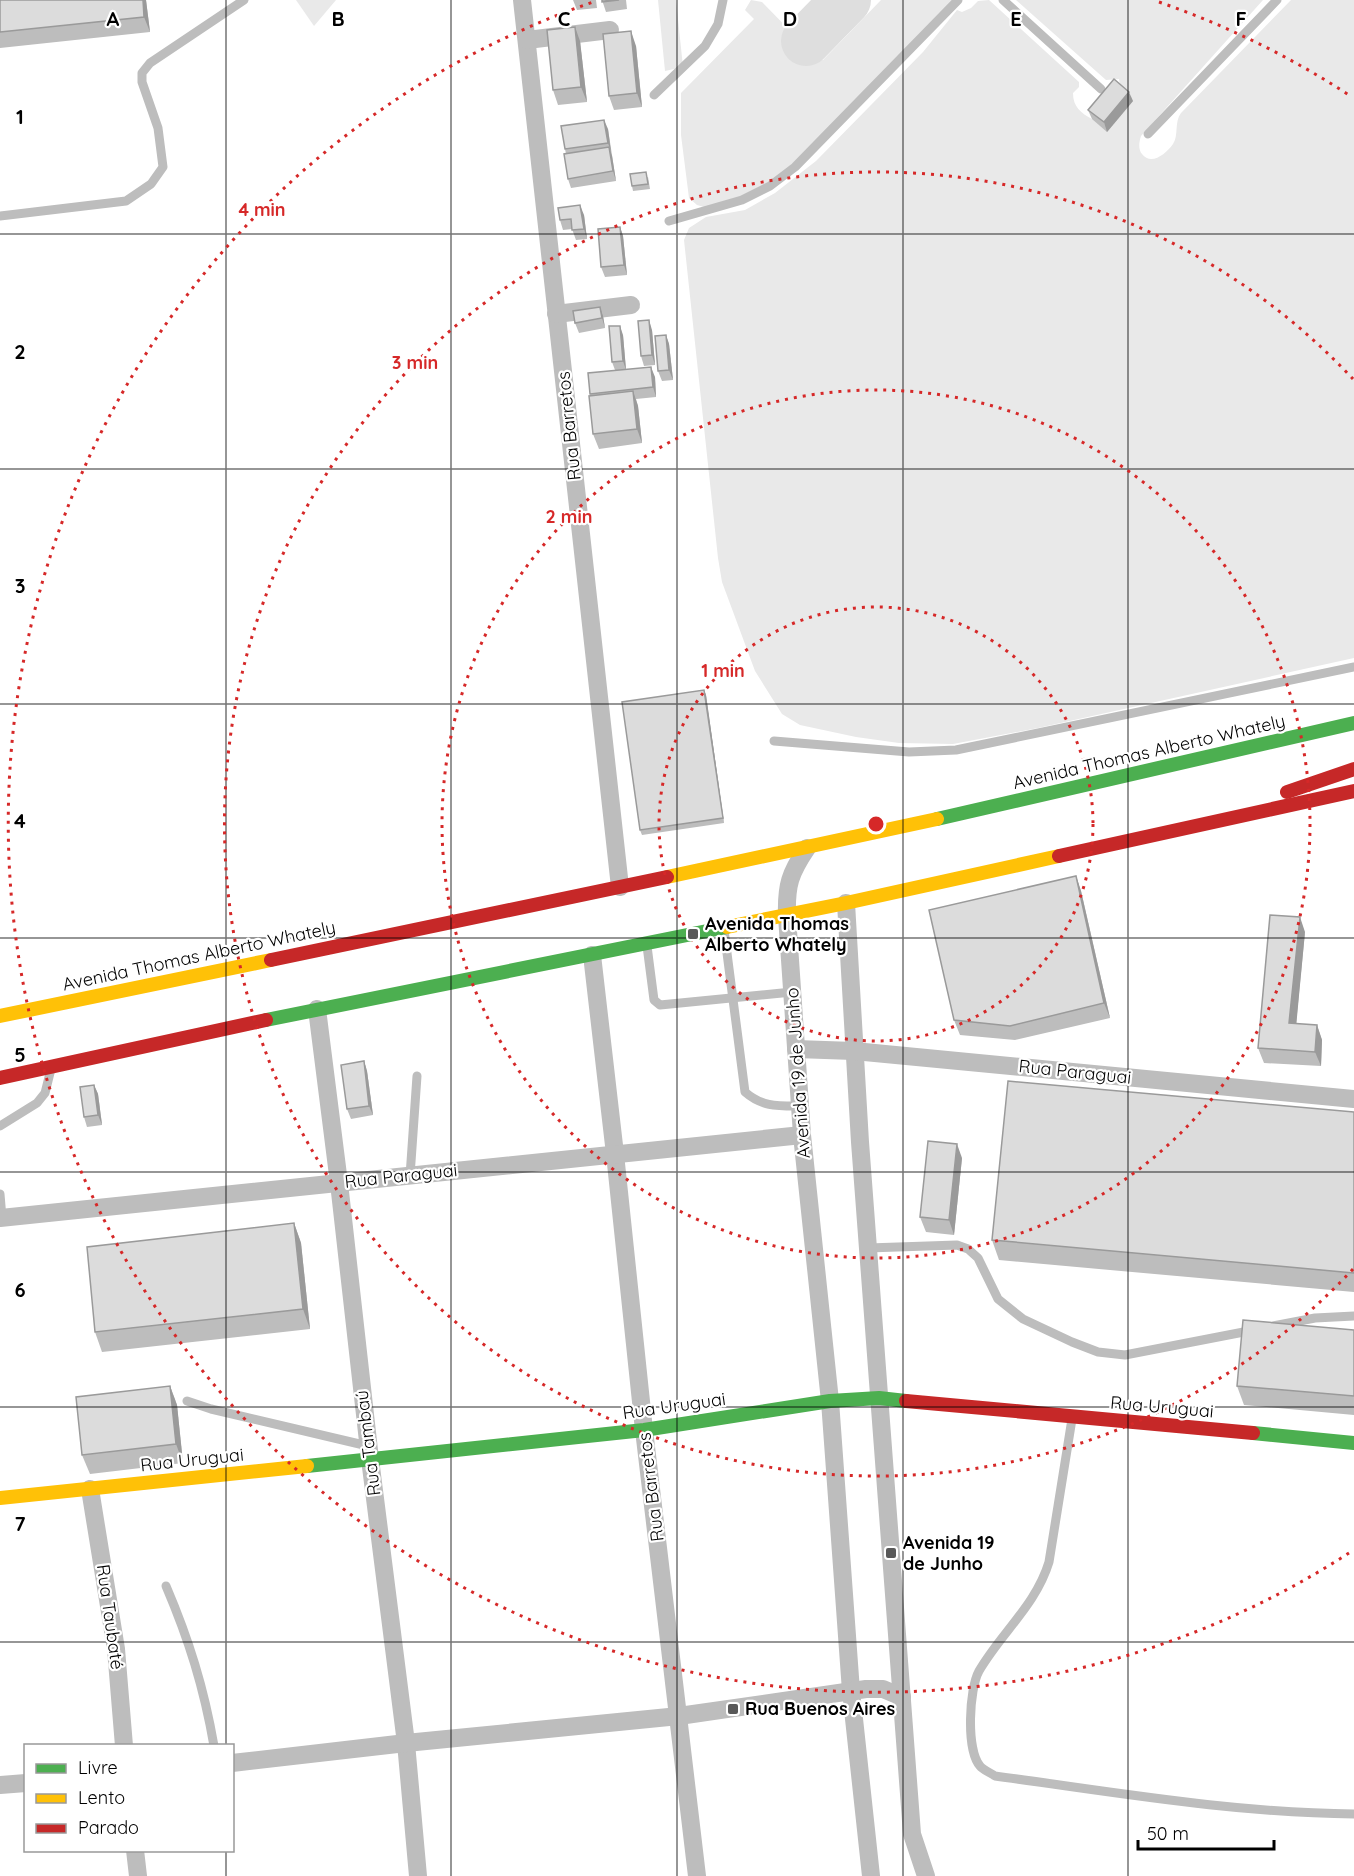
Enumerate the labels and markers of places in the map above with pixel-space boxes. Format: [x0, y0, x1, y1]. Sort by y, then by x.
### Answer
centre of rings [866, 814, 886, 834]
place label: Avenida Thomas Alberto Whately [705, 912, 849, 956]
marker: Avenida Thomas Alberto Whately [686, 927, 700, 941]
place label: Avenida 19 de Junho [903, 1531, 995, 1575]
marker: Avenida 19 de Junho [884, 1546, 898, 1560]
place label: Rua Buenos Aires [745, 1697, 896, 1720]
marker: Rua Buenos Aires [726, 1702, 740, 1716]

